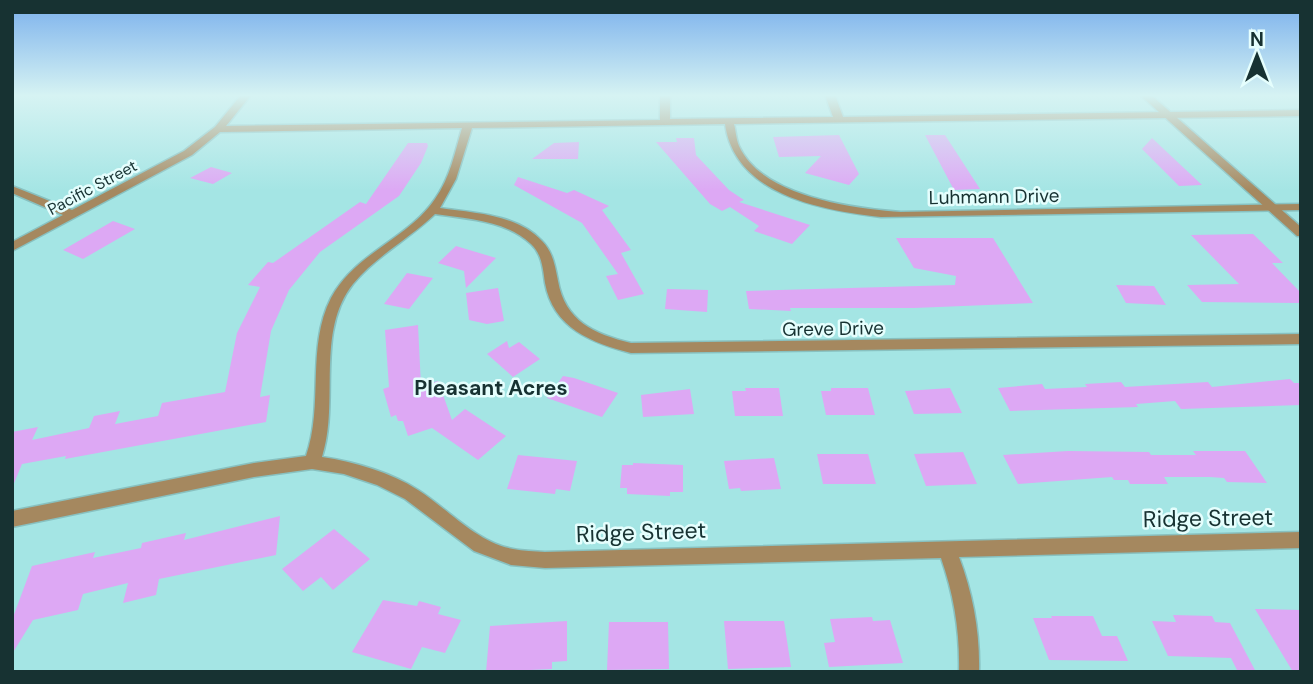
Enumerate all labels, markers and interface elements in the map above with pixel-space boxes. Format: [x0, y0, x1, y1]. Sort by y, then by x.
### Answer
north arrow [1222, 21, 1292, 91]
text: N [1250, 27, 1264, 52]
street label: Pacific Street [44, 155, 141, 220]
street label: Luhmann Drive [928, 183, 1060, 210]
street label: Greve Drive [782, 315, 884, 342]
district label: Pleasant Acres [414, 374, 568, 402]
street label: Ridge Street [1143, 502, 1273, 534]
street label: Ridge Street [575, 515, 707, 549]

